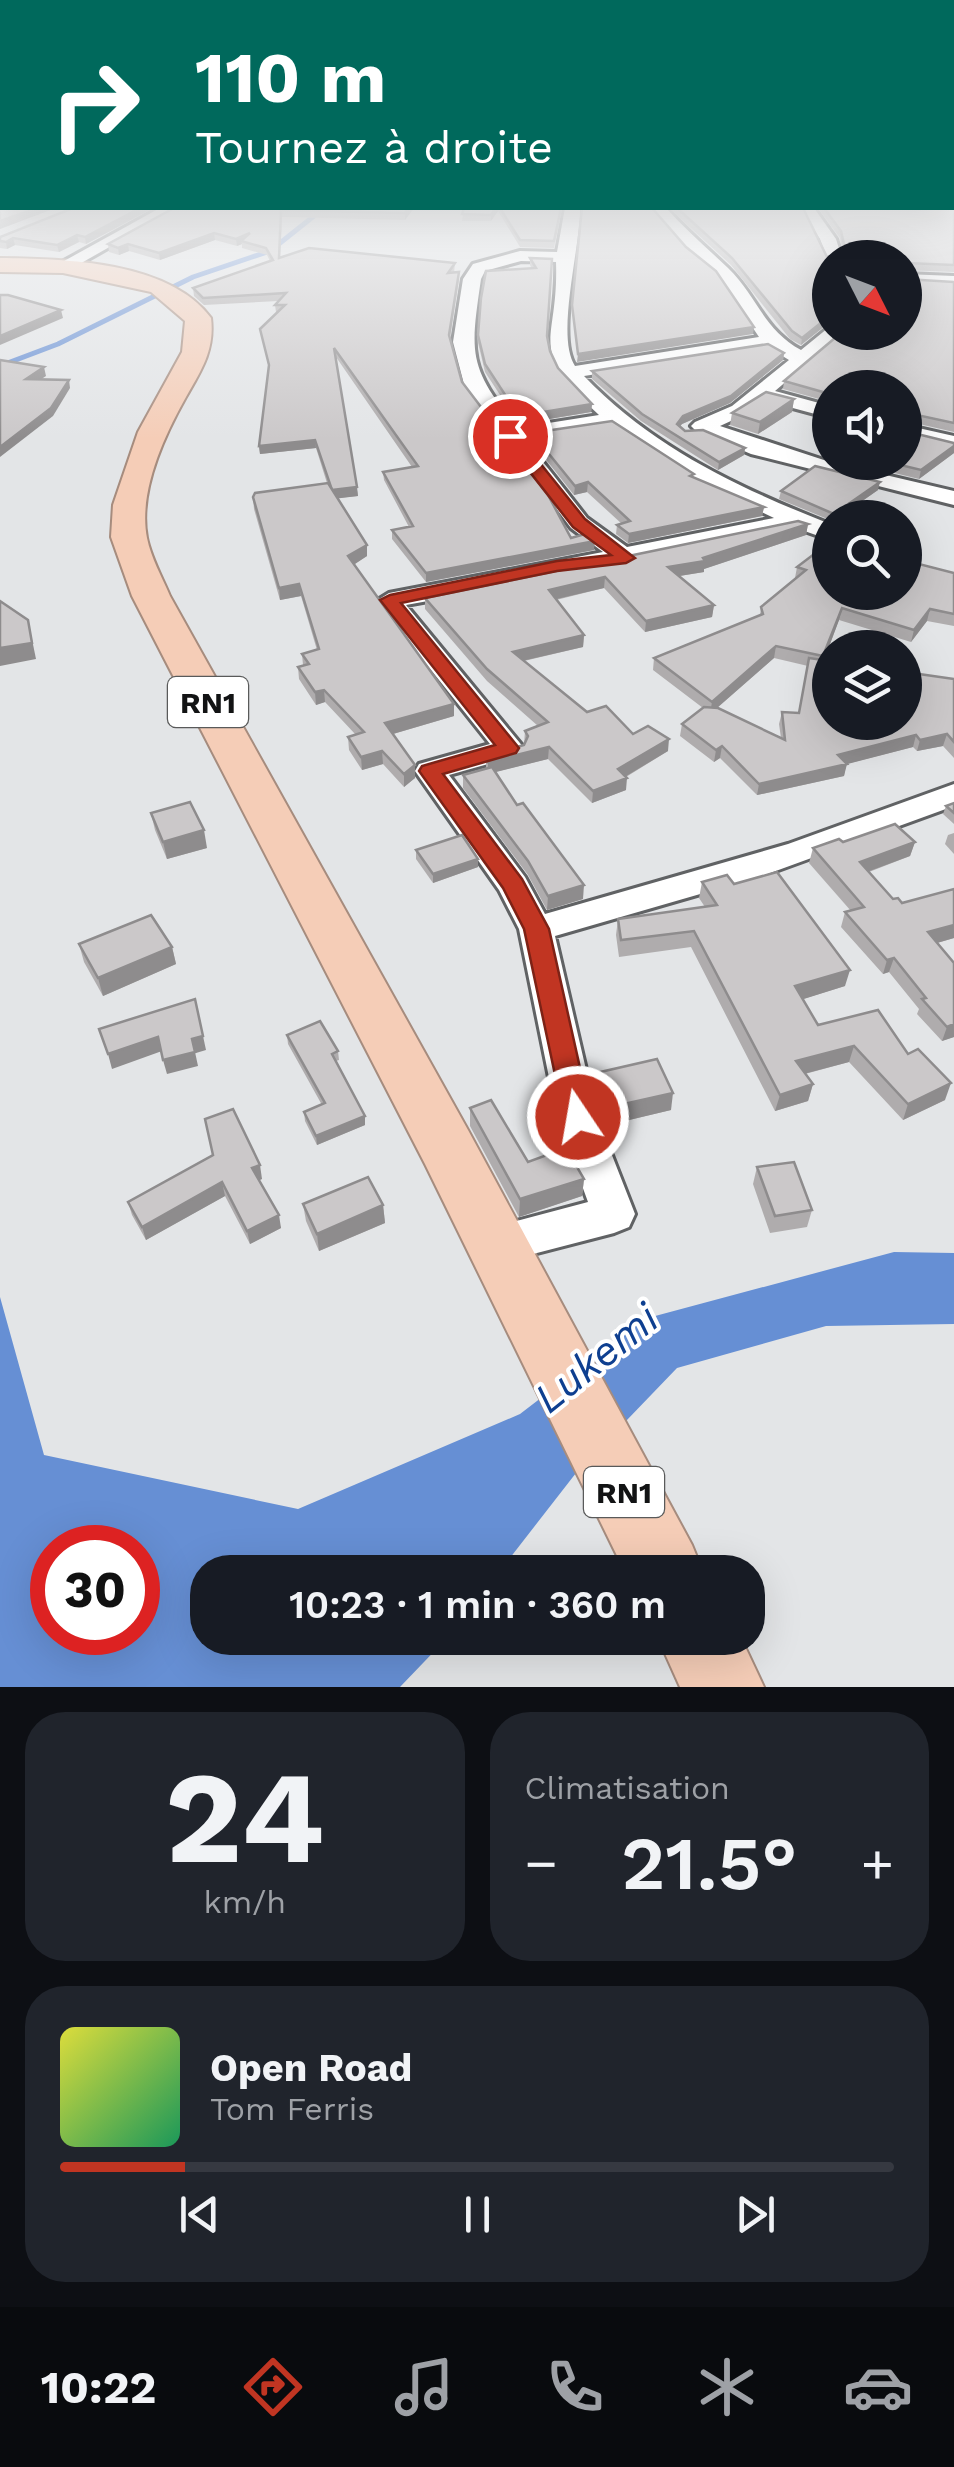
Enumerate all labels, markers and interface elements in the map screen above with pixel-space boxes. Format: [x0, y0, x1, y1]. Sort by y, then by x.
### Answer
text: 110 m [195, 37, 386, 119]
icon: right [30, 40, 160, 170]
text: Tournez à droite [195, 121, 553, 174]
north arrow [812, 240, 922, 350]
map controls [812, 240, 922, 740]
button: sound [812, 370, 922, 480]
pin [468, 394, 553, 479]
icon: arrive [483, 409, 538, 464]
button: search [812, 500, 922, 610]
button: layers [812, 630, 922, 740]
road number: RN1 [168, 677, 248, 727]
position arrow [526, 1065, 630, 1169]
water label: Lukemi [524, 1293, 669, 1423]
road number: RN1 [584, 1467, 664, 1517]
speed limit sign: 30 [30, 1525, 160, 1655]
text: 10:23 · 1 min · 360 m [289, 1583, 666, 1627]
text: 24 [165, 1741, 325, 1894]
text: Climatisation [525, 1769, 730, 1807]
text: 21.5° [621, 1819, 797, 1907]
text: − [525, 1831, 558, 1895]
text: + [861, 1831, 894, 1895]
text: km/h [204, 1883, 286, 1921]
text: Open Road [210, 2046, 412, 2090]
text: Tom Ferris [210, 2090, 374, 2128]
icon: previous [172, 2187, 227, 2242]
icon: pause [450, 2187, 505, 2242]
icon: next [728, 2187, 783, 2242]
icon: directions [238, 2352, 308, 2422]
icon: music [389, 2352, 459, 2422]
icon: phone [540, 2352, 610, 2422]
icon: climate [692, 2352, 762, 2422]
icon: car [843, 2352, 913, 2422]
text: 10:22 [41, 2361, 156, 2414]

